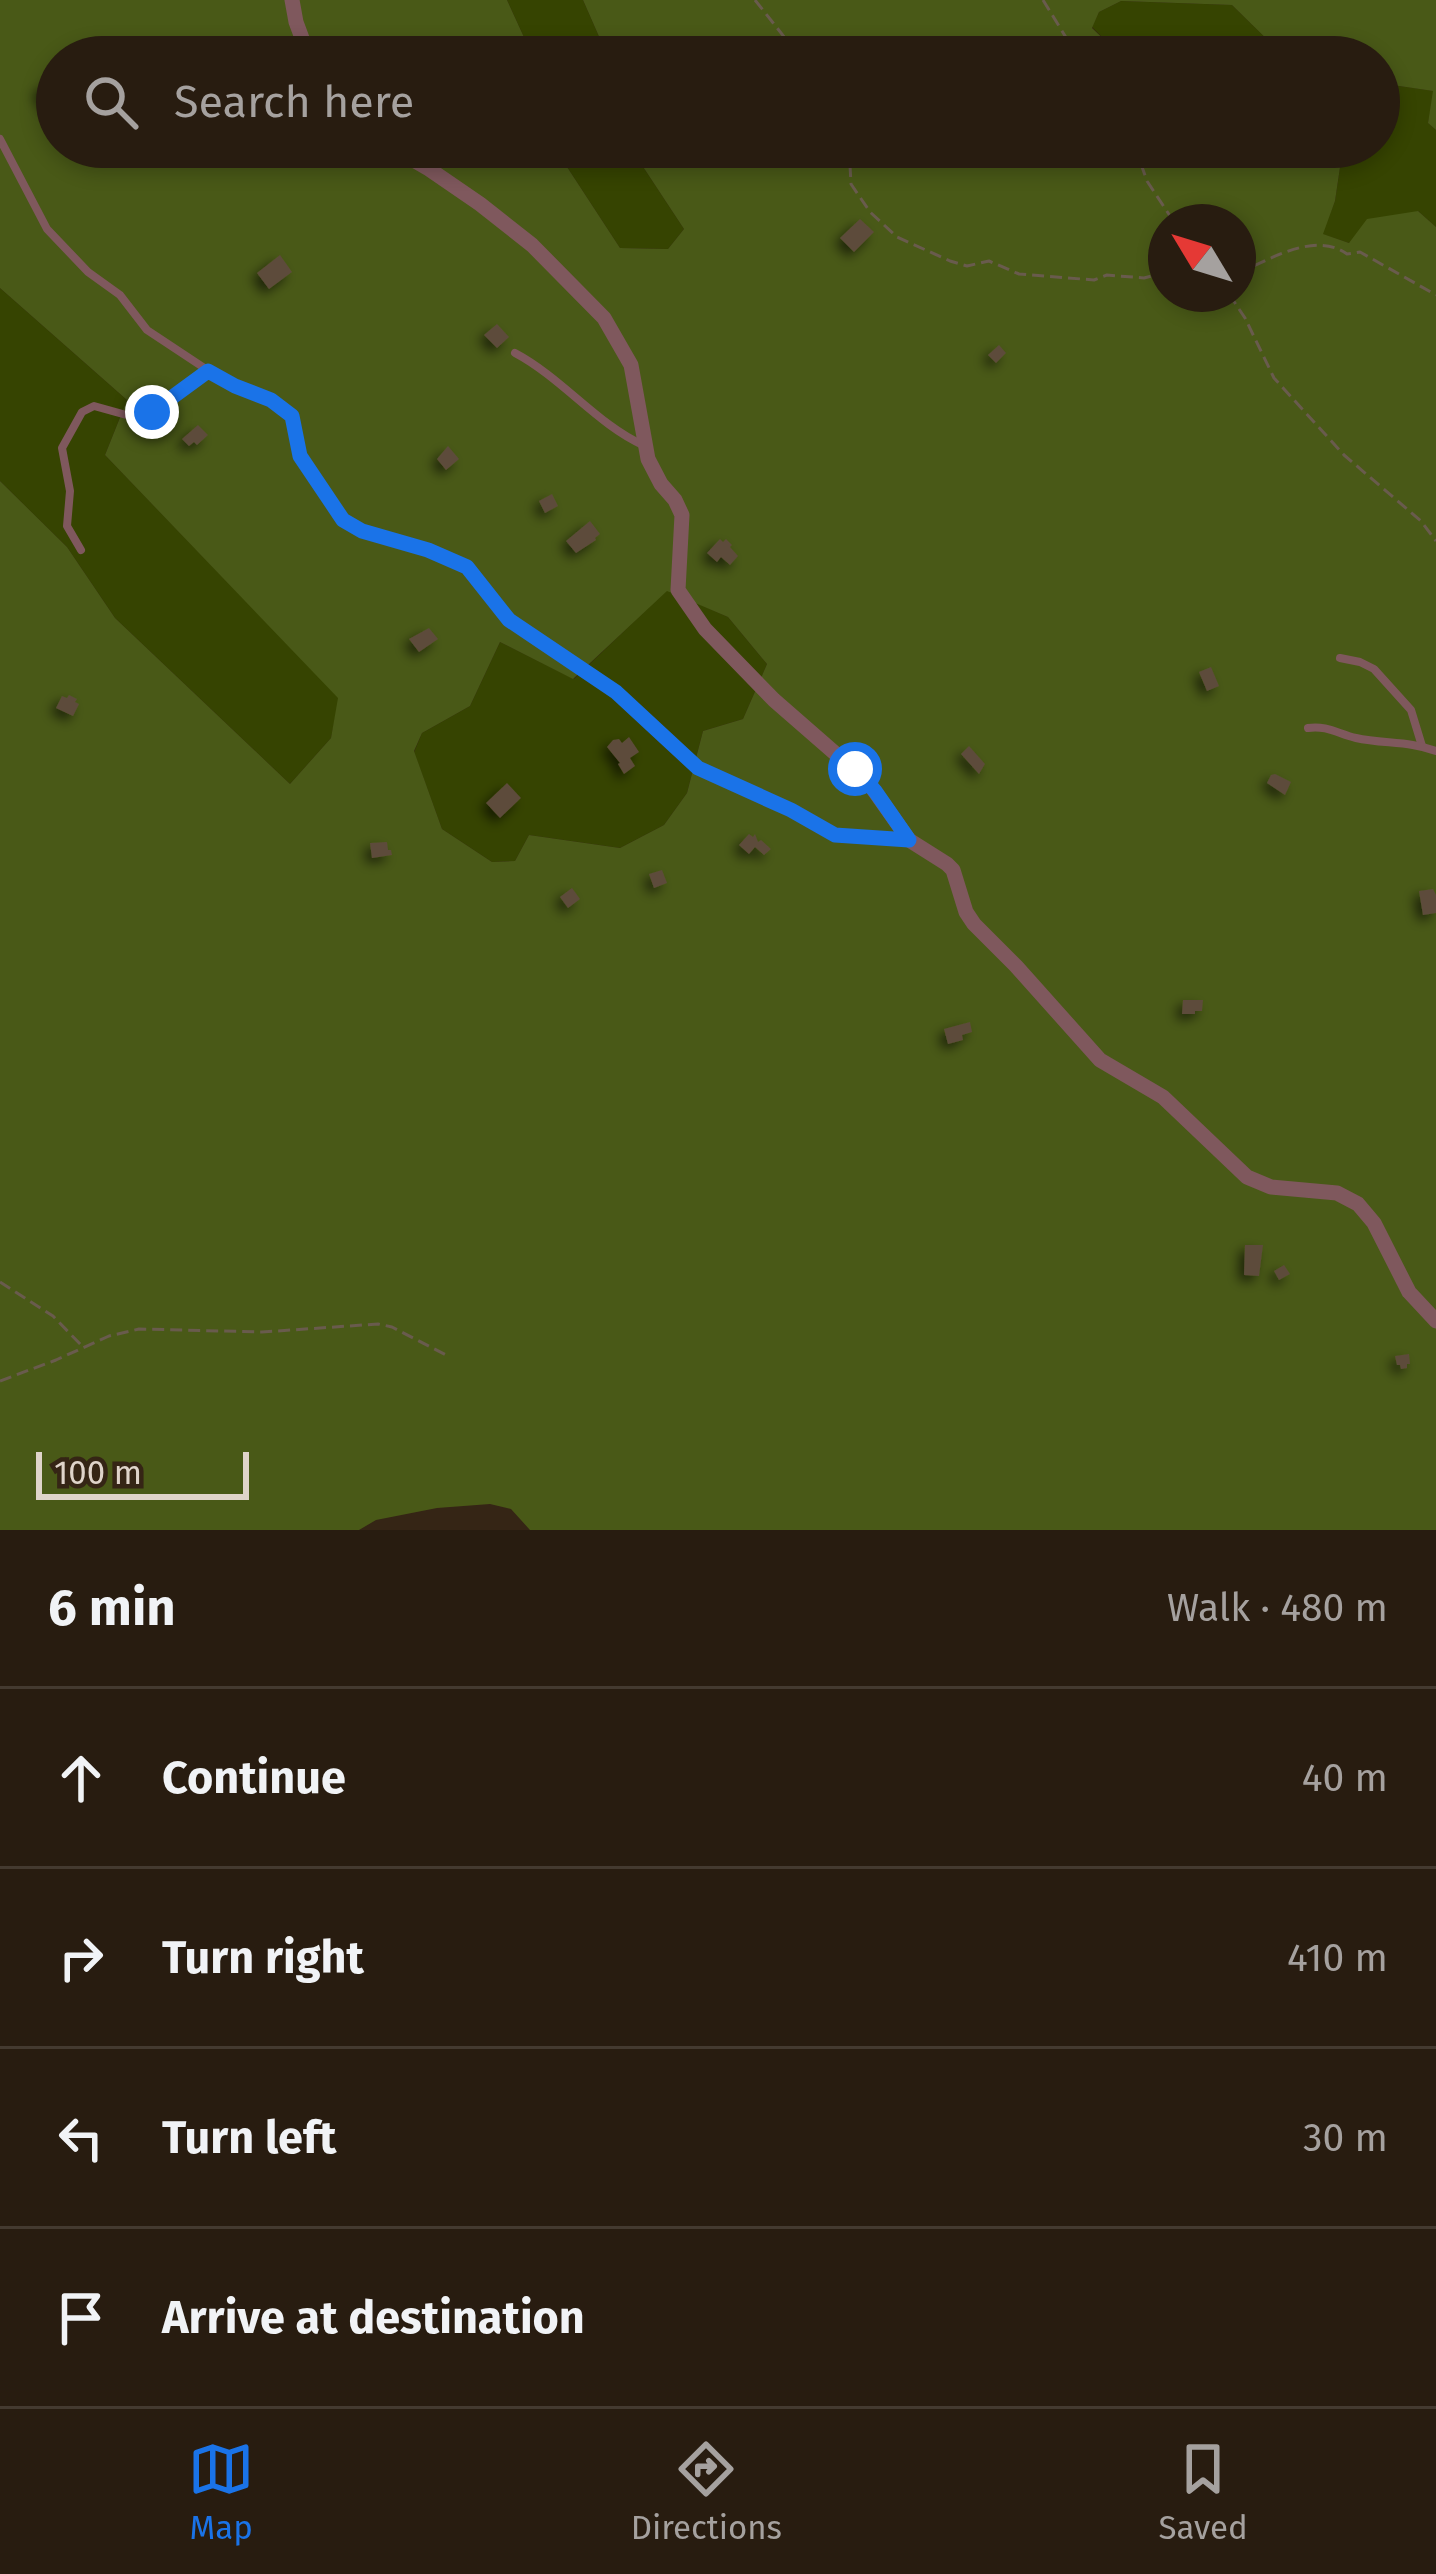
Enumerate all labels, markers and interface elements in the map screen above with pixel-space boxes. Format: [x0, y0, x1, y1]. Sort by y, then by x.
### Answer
search box [36, 36, 1400, 168]
icon: search [78, 69, 144, 135]
text: Search here [174, 75, 414, 129]
north arrow [1148, 204, 1256, 312]
route end [125, 385, 179, 439]
route start [828, 742, 882, 796]
scale bar [36, 1446, 249, 1499]
text: 100 m [54, 1453, 142, 1493]
text: 6 min [48, 1577, 176, 1639]
text: Walk · 480 m [1167, 1585, 1388, 1631]
icon: ahead [48, 1745, 114, 1811]
text: Continue [162, 1751, 346, 1805]
text: 40 m [1302, 1755, 1388, 1801]
icon: right [48, 1925, 114, 1991]
text: Turn right [162, 1931, 364, 1985]
text: 410 m [1287, 1935, 1388, 1981]
icon: left [48, 2105, 114, 2171]
text: Turn left [162, 2111, 336, 2165]
text: 30 m [1303, 2115, 1388, 2161]
icon: arrive [48, 2285, 114, 2351]
text: Arrive at destination [162, 2291, 585, 2345]
tab: Map [188, 2436, 254, 2548]
tab: Directions [631, 2436, 782, 2548]
tab: Saved [1158, 2436, 1248, 2548]

